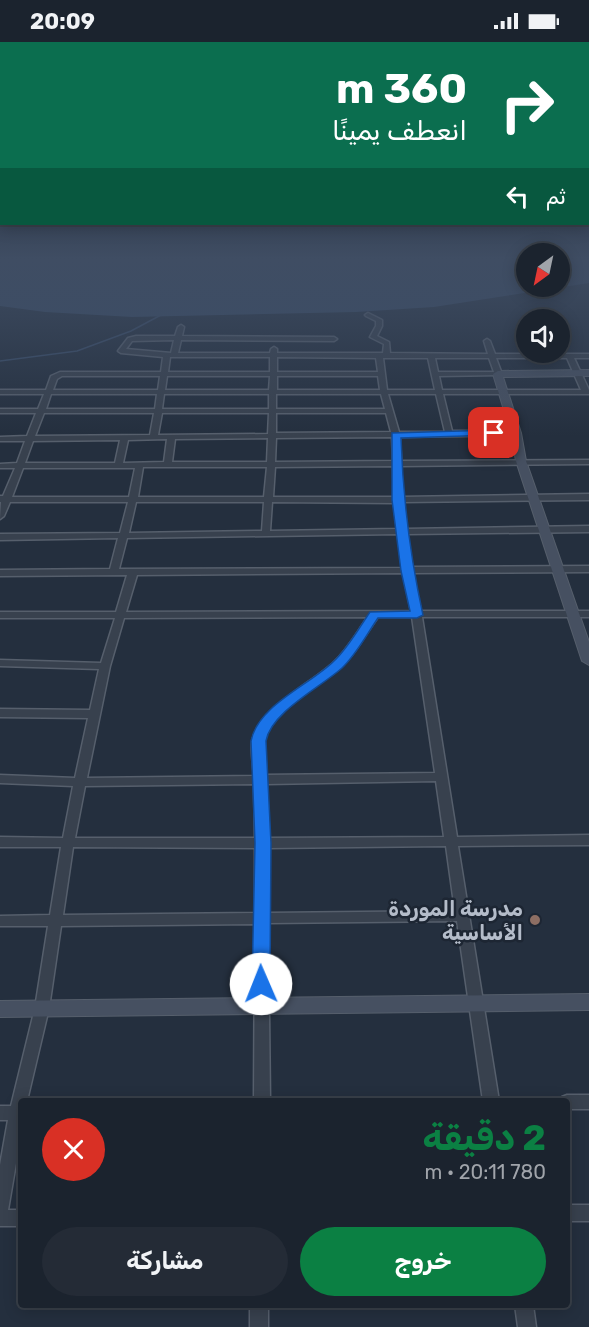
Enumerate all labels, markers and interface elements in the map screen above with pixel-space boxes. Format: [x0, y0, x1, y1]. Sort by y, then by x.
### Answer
text: 20:09 [30, 8, 95, 35]
text: 360 m [336, 64, 467, 114]
icon: right [488, 66, 566, 144]
text: انعطف يمينًا [332, 115, 467, 147]
icon: left [501, 180, 534, 213]
text: ثم [546, 183, 566, 210]
north arrow [516, 243, 570, 297]
map controls [516, 243, 570, 363]
button: sound [516, 309, 570, 363]
pin [468, 407, 519, 458]
icon: arrive [477, 416, 510, 449]
place label: مدرسة الموردة الأساسية [388, 896, 523, 945]
marker: مدرسة الموردة الأساسية [528, 913, 542, 927]
position arrow [229, 952, 293, 1016]
text: 2 دقيقة [422, 1116, 546, 1159]
button: close [42, 1118, 105, 1181]
text: 780 m · 20:11 [425, 1160, 546, 1184]
button: مشاركة [42, 1227, 288, 1296]
button: خروج [300, 1227, 546, 1296]

